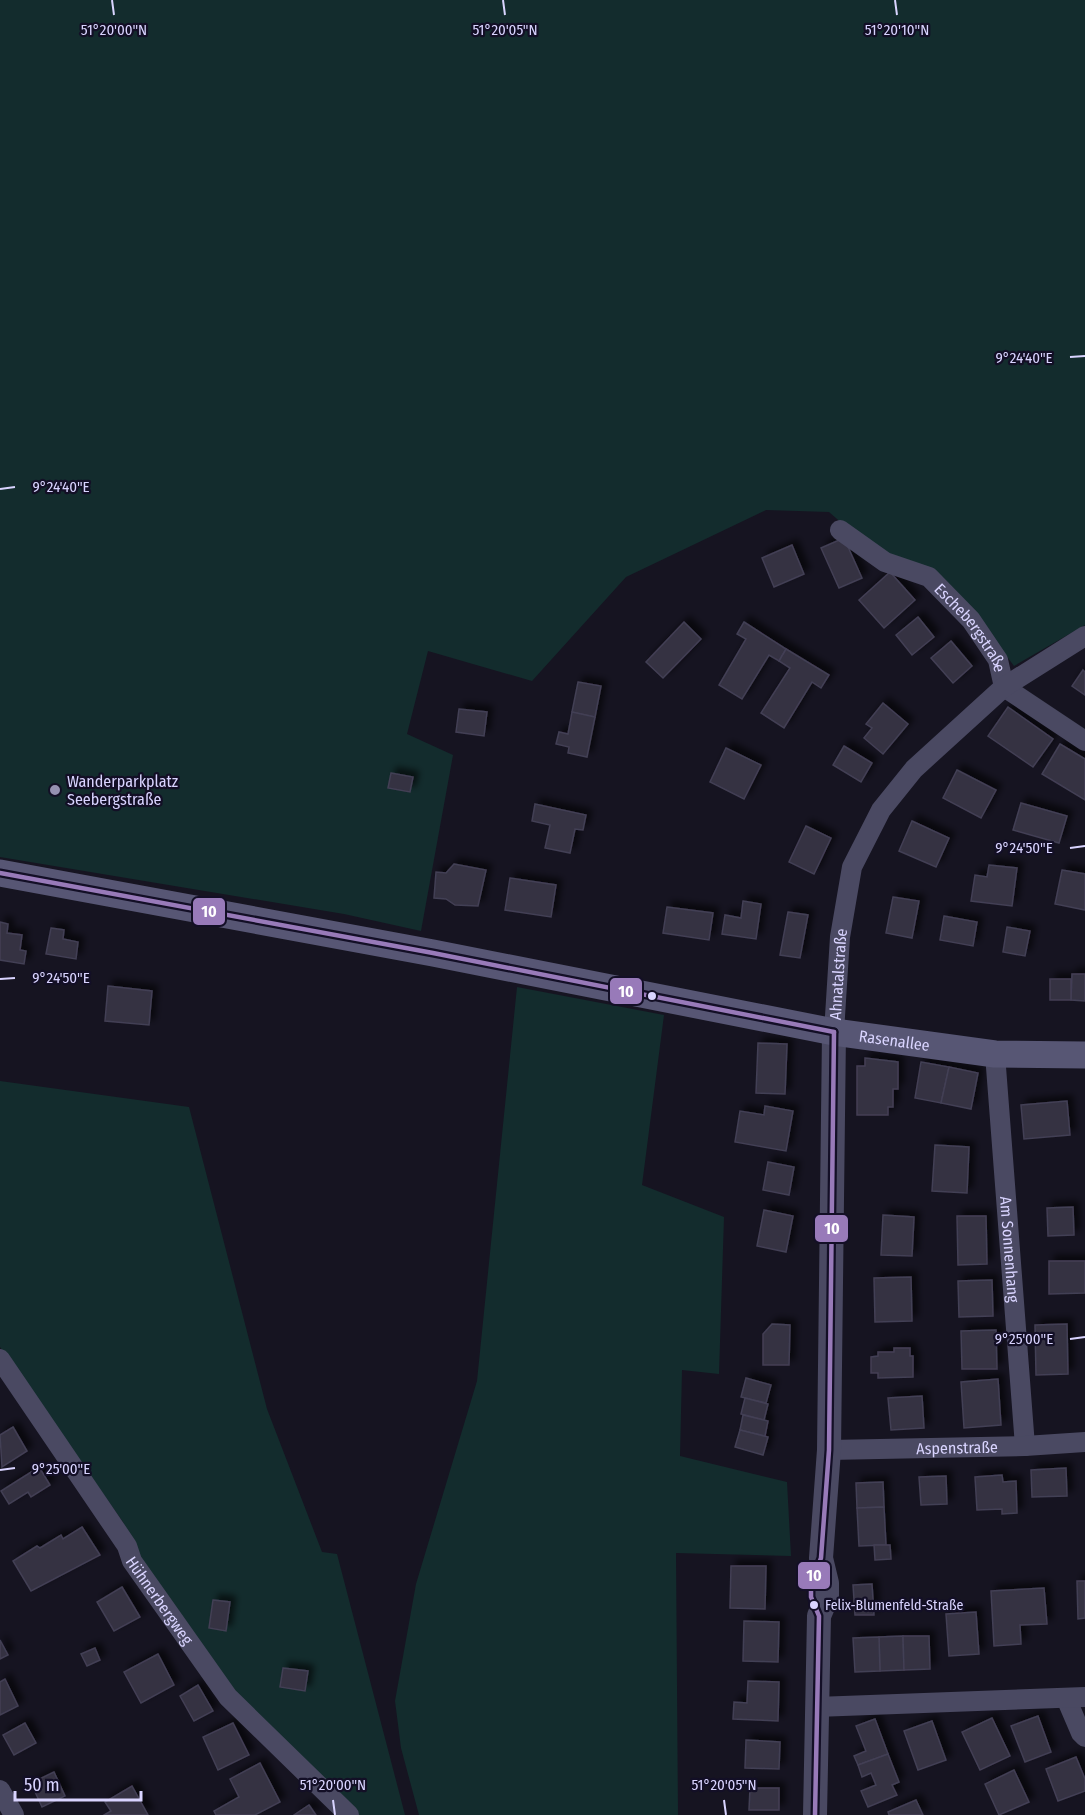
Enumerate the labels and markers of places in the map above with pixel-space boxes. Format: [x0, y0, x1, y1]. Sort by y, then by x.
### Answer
place label: Wanderparkplatz Seebergstraße [67, 772, 178, 809]
marker: Wanderparkplatz Seebergstraße [48, 783, 62, 797]
unlabelled marker [646, 990, 658, 1002]
place label: Felix-Blumenfeld-Straße [825, 1597, 963, 1614]
marker: Felix-Blumenfeld-Straße [808, 1599, 820, 1611]

